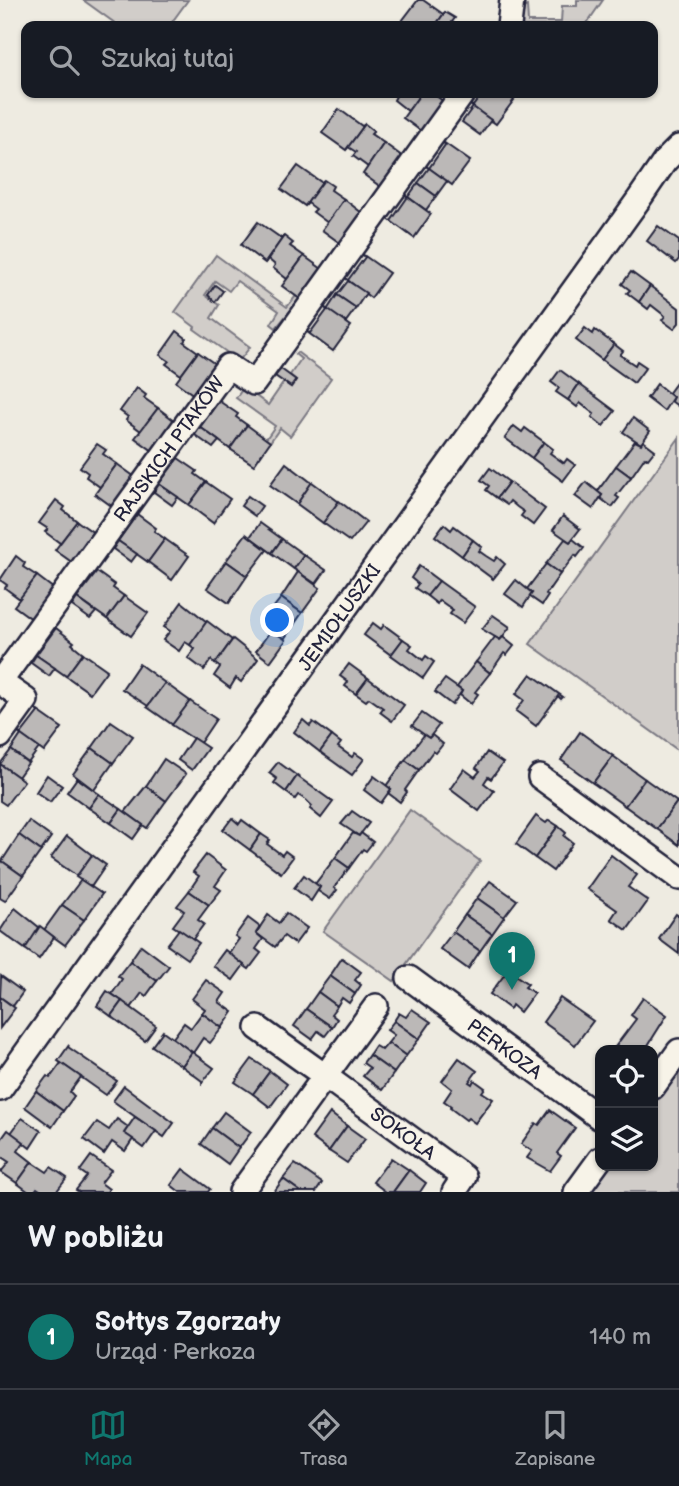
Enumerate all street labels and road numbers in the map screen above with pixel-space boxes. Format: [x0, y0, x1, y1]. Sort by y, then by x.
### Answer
street label: RAJSKICH PTAKÓW [109, 372, 230, 527]
street label: JEMIOŁUSZKI [294, 560, 386, 676]
street label: PERKOZA [462, 1015, 546, 1085]
street label: SOKOŁA [365, 1103, 440, 1166]

